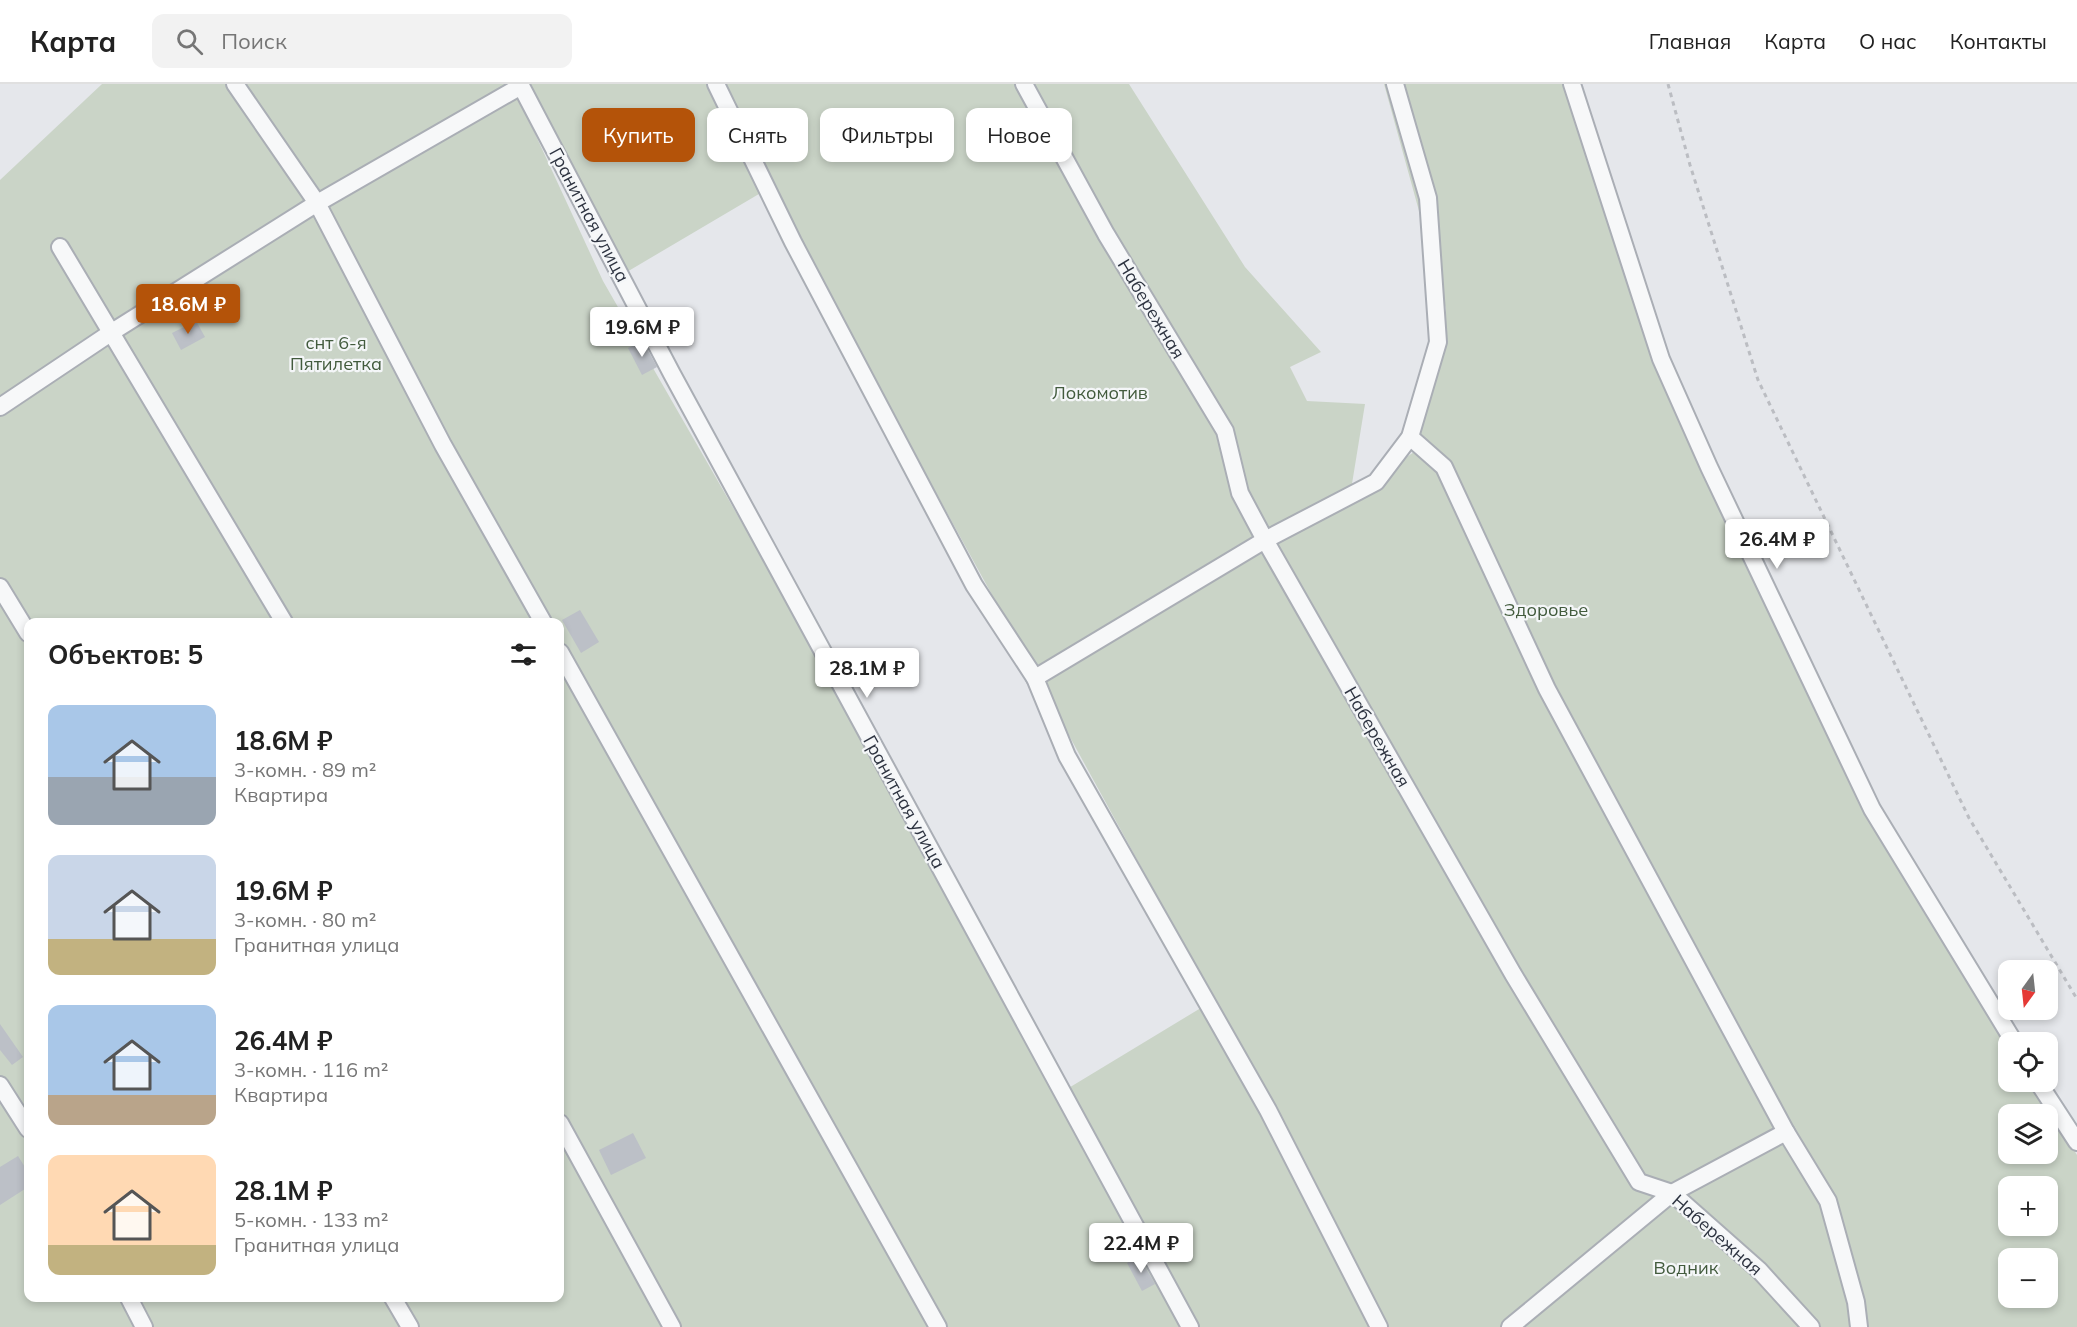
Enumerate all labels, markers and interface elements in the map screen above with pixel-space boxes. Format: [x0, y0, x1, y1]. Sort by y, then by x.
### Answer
search box [152, 14, 572, 68]
text: Карта [30, 24, 116, 59]
icon: search [173, 25, 206, 58]
text: Поиск [221, 27, 287, 55]
text: Главная [1649, 28, 1731, 54]
text: Карта [1764, 28, 1826, 54]
text: О нас [1859, 28, 1917, 54]
text: Контакты [1950, 28, 2047, 54]
chip: Купить [582, 108, 695, 162]
chip: Снять [707, 108, 808, 162]
chip: Фильтры [820, 108, 954, 162]
chip: Новое [966, 108, 1072, 162]
street label: Гранитная улица [544, 144, 635, 286]
street label: Набережная [1113, 255, 1190, 363]
pin: 18.6M ₽ [133, 284, 243, 335]
text: 18.6M ₽ [150, 291, 226, 316]
pin: 19.6M ₽ [587, 307, 697, 358]
text: 19.6M ₽ [604, 314, 680, 339]
park label: снт 6-я Пятилетка [290, 331, 382, 375]
park label: Локомотив [1052, 381, 1148, 404]
pin: 26.4M ₽ [1722, 519, 1832, 570]
text: 26.4M ₽ [1739, 526, 1815, 551]
park label: Здоровье [1504, 598, 1588, 621]
text: Объектов: 5 [48, 638, 203, 671]
icon: filters [507, 638, 540, 671]
pin: 28.1M ₽ [812, 648, 922, 699]
text: 28.1M ₽ [829, 655, 905, 680]
street label: Набережная [1339, 682, 1415, 791]
text: 18.6M ₽ [234, 724, 333, 757]
icon: home [96, 729, 168, 801]
street label: Гранитная улица [858, 731, 951, 872]
text: 3-комн. · 89 m² [234, 757, 376, 782]
text: Квартира [234, 782, 328, 807]
text: 19.6M ₽ [234, 874, 333, 907]
icon: home [96, 879, 168, 951]
text: 3-комн. · 80 m² [234, 907, 376, 932]
text: Гранитная улица [234, 932, 400, 957]
north arrow [1998, 960, 2058, 1020]
map controls [1998, 960, 2058, 1308]
text: 26.4M ₽ [234, 1024, 333, 1057]
icon: home [96, 1029, 168, 1101]
button: locate [1998, 1032, 2058, 1092]
text: 3-комн. · 116 m² [234, 1057, 388, 1082]
text: Квартира [234, 1082, 328, 1107]
button: layers [1998, 1104, 2058, 1164]
text: 28.1M ₽ [234, 1174, 333, 1207]
button: + [1998, 1176, 2058, 1236]
icon: home [96, 1179, 168, 1251]
street label: Набережная [1667, 1189, 1767, 1280]
text: 5-комн. · 133 m² [234, 1207, 388, 1232]
pin: 22.4M ₽ [1086, 1223, 1196, 1274]
text: 22.4M ₽ [1103, 1230, 1179, 1255]
text: Гранитная улица [234, 1232, 400, 1257]
button: − [1998, 1248, 2058, 1308]
park label: Водник [1654, 1256, 1719, 1279]

